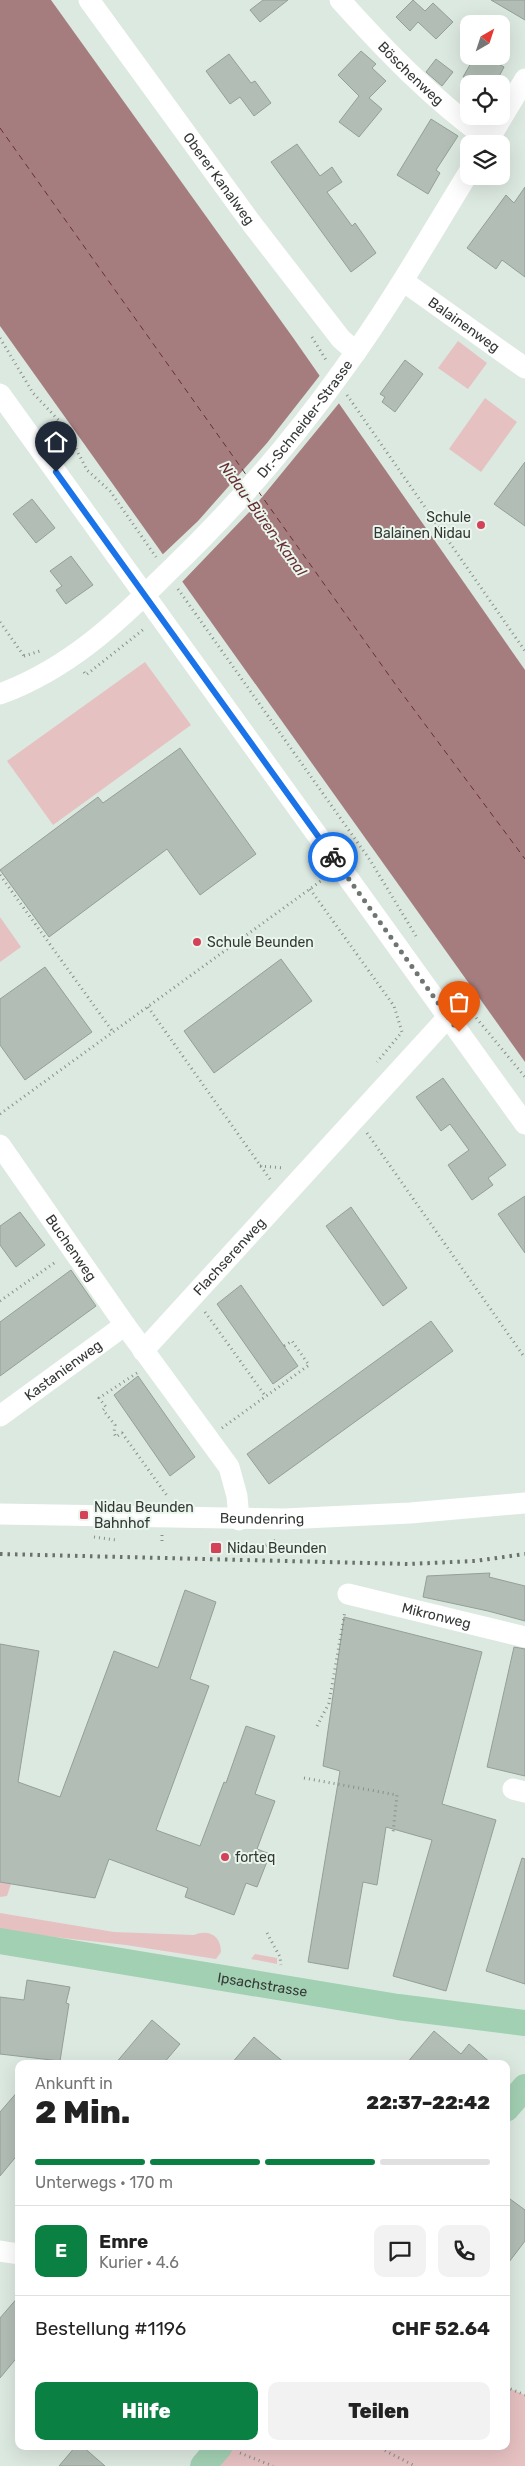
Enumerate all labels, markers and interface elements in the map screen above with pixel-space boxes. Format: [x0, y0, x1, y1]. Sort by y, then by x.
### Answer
north arrow [460, 15, 510, 65]
map controls [460, 15, 510, 185]
street label: Böschenweg [375, 38, 447, 109]
button: locate [460, 75, 510, 125]
street label: Oberer Kanalweg [180, 129, 258, 228]
button: layers [460, 135, 510, 185]
street label: Balainenweg [425, 293, 503, 356]
street label: Dr.-Schneider-Strasse [253, 356, 356, 481]
pin [35, 421, 77, 472]
icon: home [42, 428, 70, 456]
water label: Nidau-Büren-Kanal [216, 459, 311, 580]
place label: Schule Balainen Nidau [374, 509, 471, 542]
marker: Schule Balainen Nidau [475, 519, 487, 531]
courier [308, 832, 358, 882]
icon: bike [319, 843, 347, 871]
place label: Schule Beunden [207, 934, 314, 951]
marker: Schule Beunden [191, 936, 203, 948]
pin [438, 981, 480, 1032]
icon: bag [445, 988, 473, 1016]
street label: Buchenweg [42, 1211, 100, 1284]
street label: Flachserenweg [190, 1214, 269, 1299]
street label: Kastanienweg [21, 1336, 105, 1404]
place label: Nidau Beunden Bahnhof [94, 1499, 194, 1532]
marker: Nidau Beunden Bahnhof [78, 1509, 90, 1521]
street label: Beundenring [220, 1509, 305, 1528]
place label: Nidau Beunden [227, 1540, 327, 1557]
marker: Nidau Beunden [209, 1541, 223, 1555]
street label: Mikronweg [400, 1599, 473, 1632]
place label: forteq [235, 1849, 275, 1866]
marker: forteq [219, 1851, 231, 1863]
street label: Ipsachstrasse [216, 1969, 309, 2000]
text: Ankunft in [35, 2074, 113, 2093]
text: 22:37–22:42 [366, 2091, 490, 2114]
text: 2 Min. [35, 2093, 130, 2131]
text: Unterwegs · 170 m [35, 2173, 173, 2192]
button: chat [374, 2225, 426, 2277]
button: phone [438, 2225, 490, 2277]
text: Emre [99, 2230, 148, 2253]
text: E [55, 2239, 67, 2262]
text: Kurier · 4.6 [99, 2253, 179, 2272]
text: Bestellung #1196 [35, 2317, 186, 2340]
text: CHF 52.64 [392, 2317, 490, 2340]
button: Hilfe [35, 2382, 258, 2440]
button: Teilen [268, 2382, 490, 2440]

